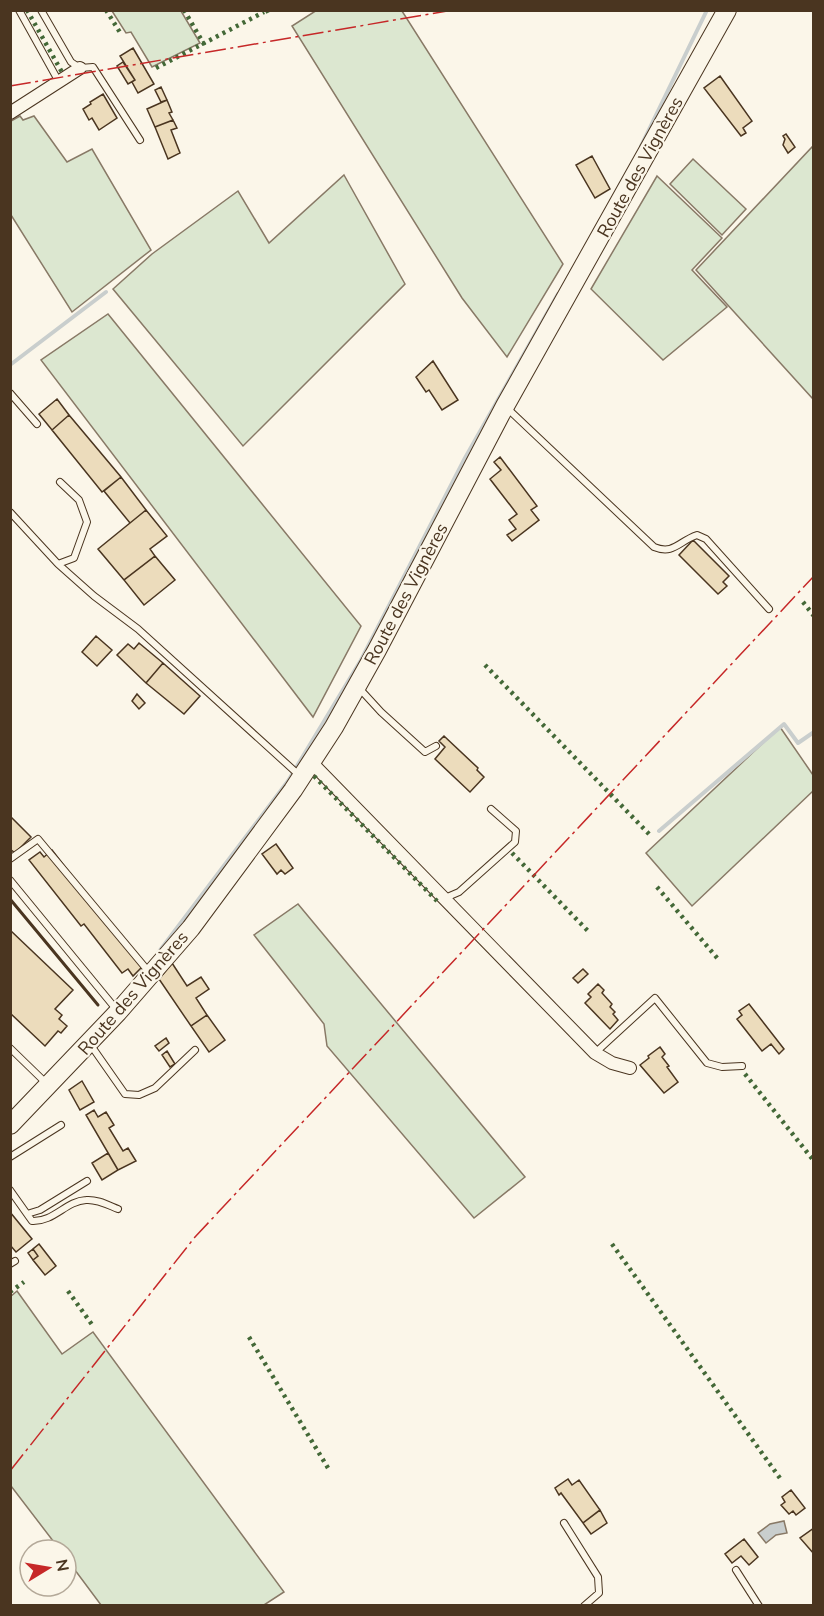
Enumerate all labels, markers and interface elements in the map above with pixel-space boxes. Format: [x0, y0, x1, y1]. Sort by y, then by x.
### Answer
street label: Route des Vignères [591, 92, 689, 242]
street label: Route des Vignères [359, 519, 453, 669]
street label: Route des Vignères [72, 926, 194, 1060]
north arrow [18, 1538, 78, 1598]
text: N [50, 1557, 74, 1573]

